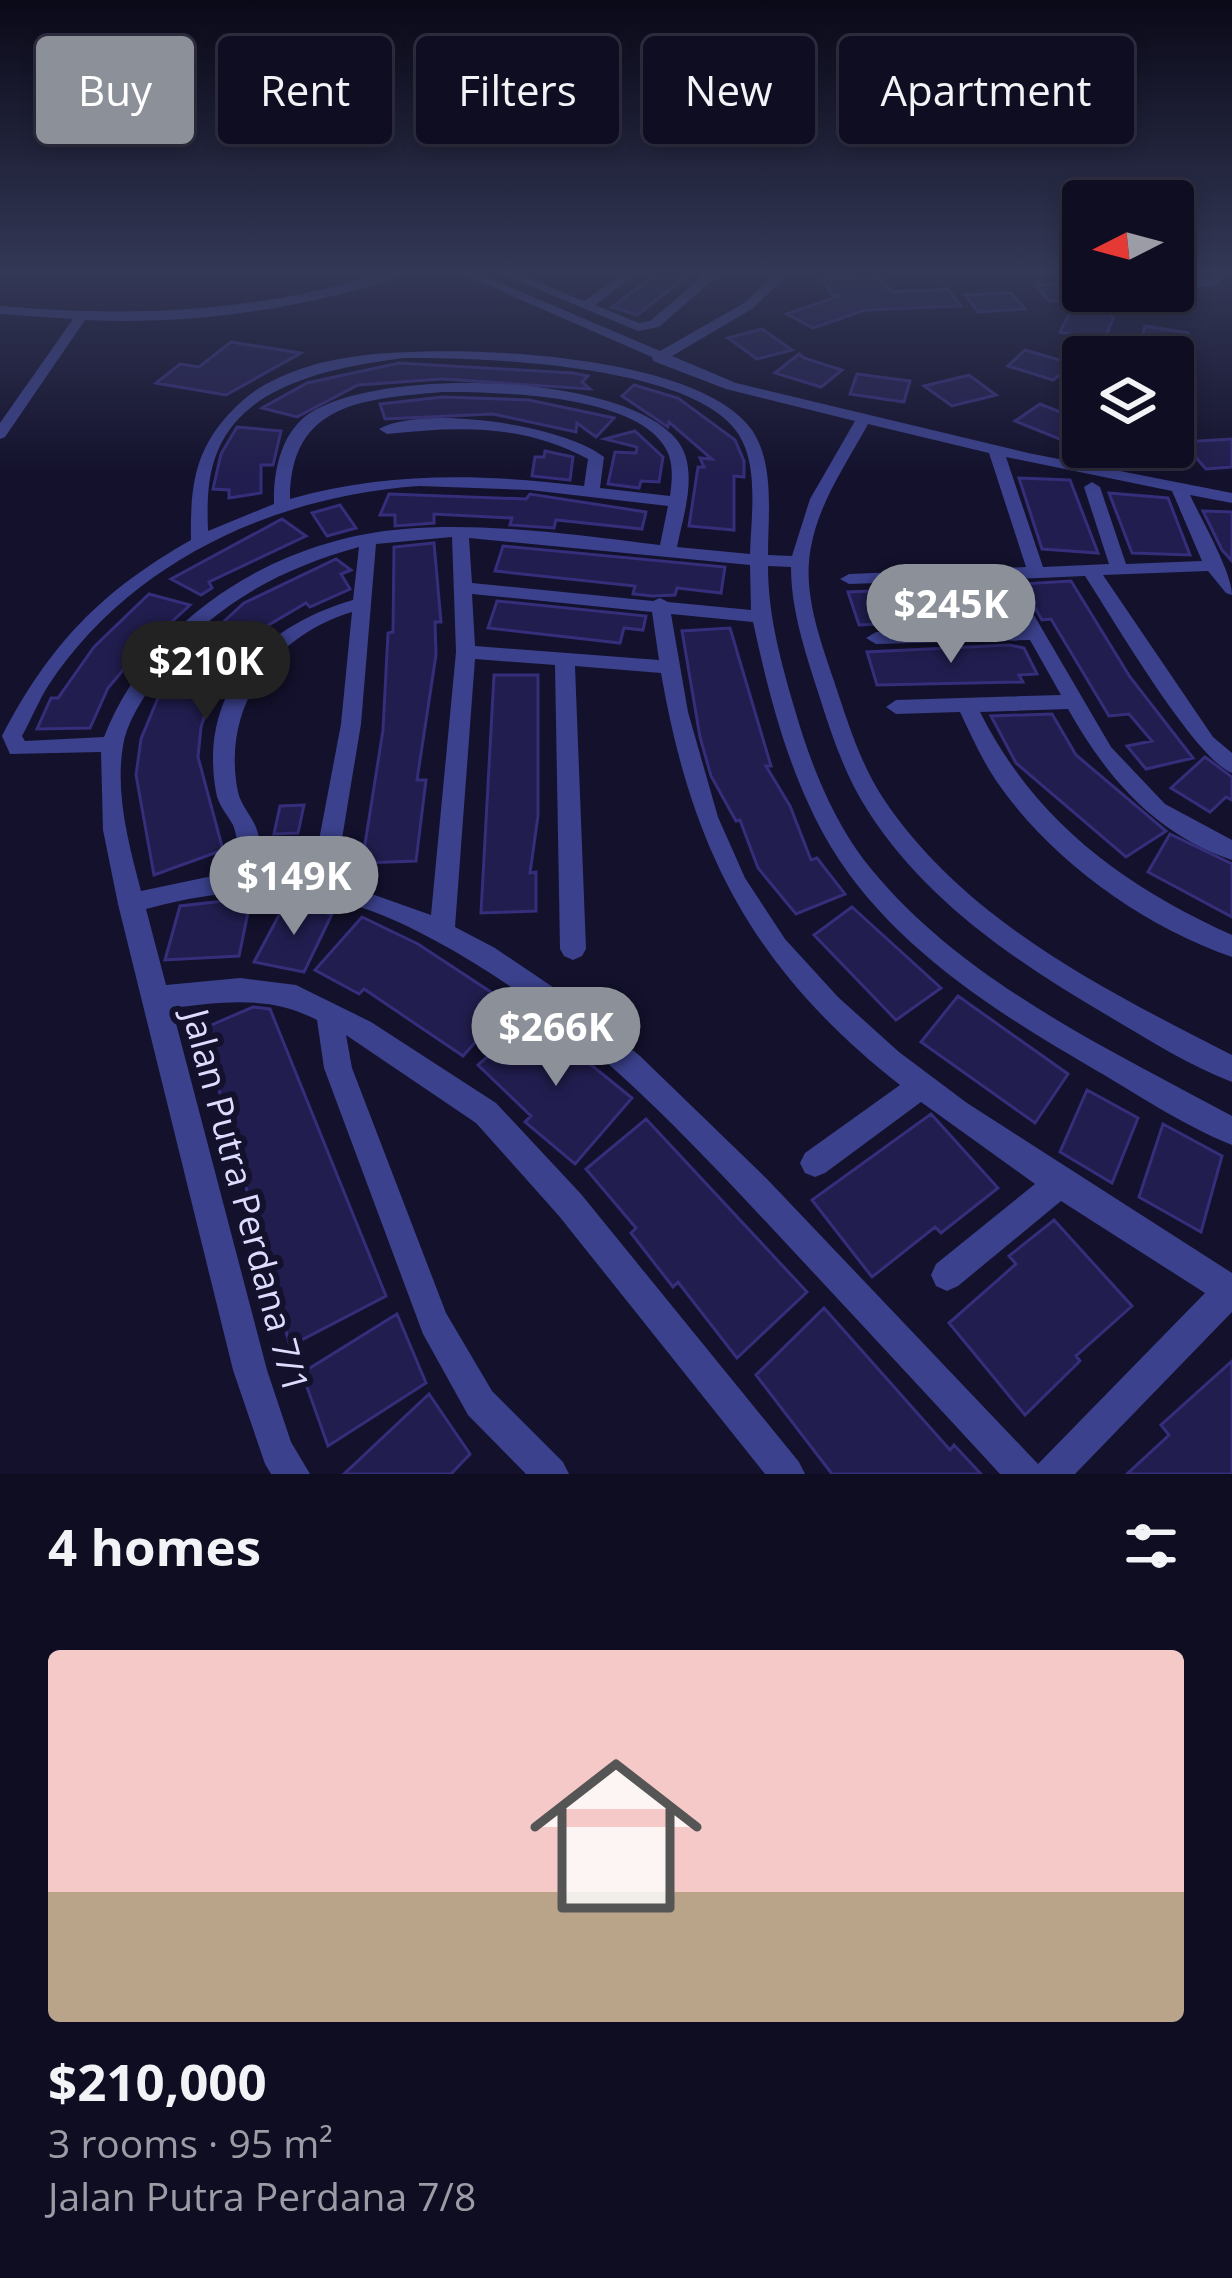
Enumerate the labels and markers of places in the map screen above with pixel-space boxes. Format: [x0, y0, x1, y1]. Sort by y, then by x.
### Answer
pin: $245K [867, 564, 1035, 666]
pin: $210K [122, 621, 290, 723]
pin: $149K [210, 836, 378, 938]
pin: $266K [472, 987, 640, 1089]

